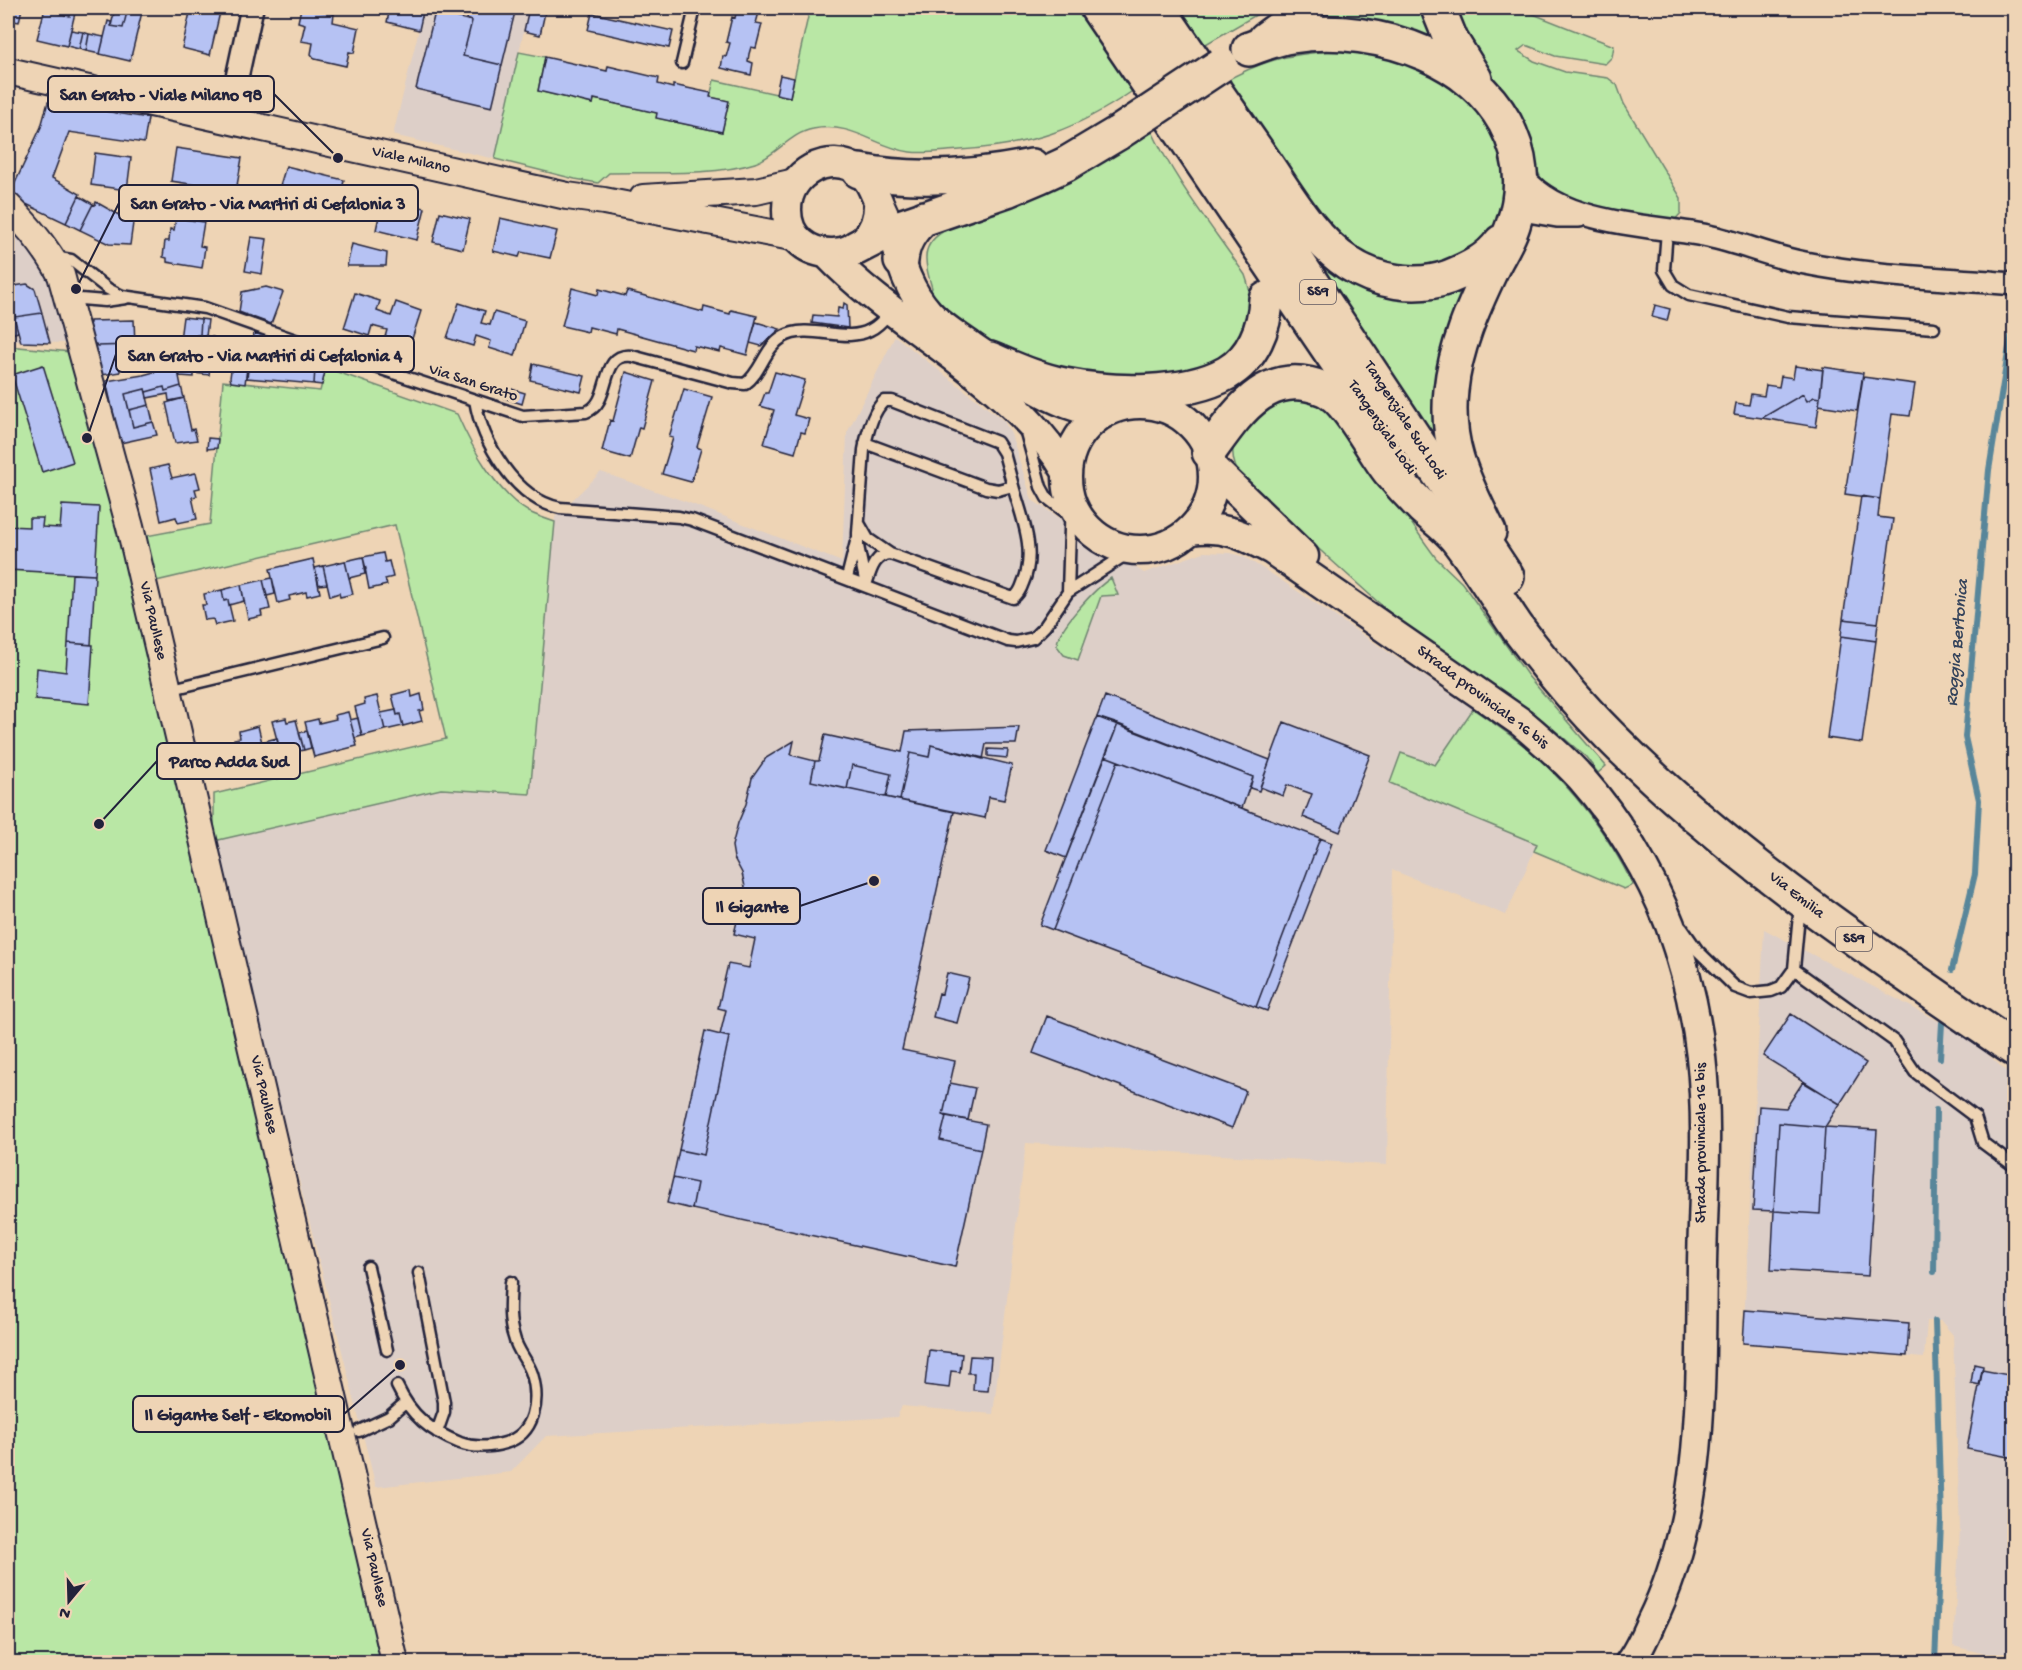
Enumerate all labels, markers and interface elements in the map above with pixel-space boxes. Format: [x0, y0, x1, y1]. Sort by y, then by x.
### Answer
callout: San Grato - Viale Milano 98 [48, 76, 274, 112]
text: San Grato - Viale Milano 98 [60, 86, 262, 107]
street label: Viale Milano [369, 143, 452, 179]
callout: San Grato - Via Martiri di Cefalonia 3 [119, 185, 418, 221]
text: San Grato - Via Martiri di Cefalonia 3 [130, 195, 406, 216]
road number: SS9 [1300, 280, 1336, 304]
callout: San Grato - Via Martiri di Cefalonia 4 [116, 336, 414, 372]
text: San Grato - Via Martiri di Cefalonia 4 [128, 347, 403, 368]
street label: Tangenziale Sud Lodi [1358, 357, 1449, 484]
street label: Via San Grato [425, 360, 520, 407]
street label: Tangenziale Lodi [1342, 376, 1420, 479]
water label: Roggia Bertonica [1942, 578, 1974, 707]
street label: Via Paullese [134, 579, 170, 663]
street label: Strada provinciale 16 bis [1412, 642, 1553, 754]
callout: Parco Adda Sud [157, 743, 300, 779]
text: Parco Adda Sud [168, 753, 291, 774]
street label: Via Emilia [1763, 868, 1829, 924]
callout: Il Gigante [703, 888, 800, 924]
text: Il Gigante [715, 898, 789, 919]
road number: SS9 [1836, 927, 1872, 951]
street label: Via Paullese [245, 1053, 281, 1137]
street label: Strada provinciale 16 bis [1693, 1062, 1712, 1223]
callout: Il Gigante Self - Ekomobil [133, 1396, 344, 1432]
text: Il Gigante Self - Ekomobil [145, 1406, 331, 1427]
street label: Via Paullese [355, 1526, 391, 1610]
north arrow [39, 1571, 99, 1631]
text: N [57, 1601, 73, 1623]

